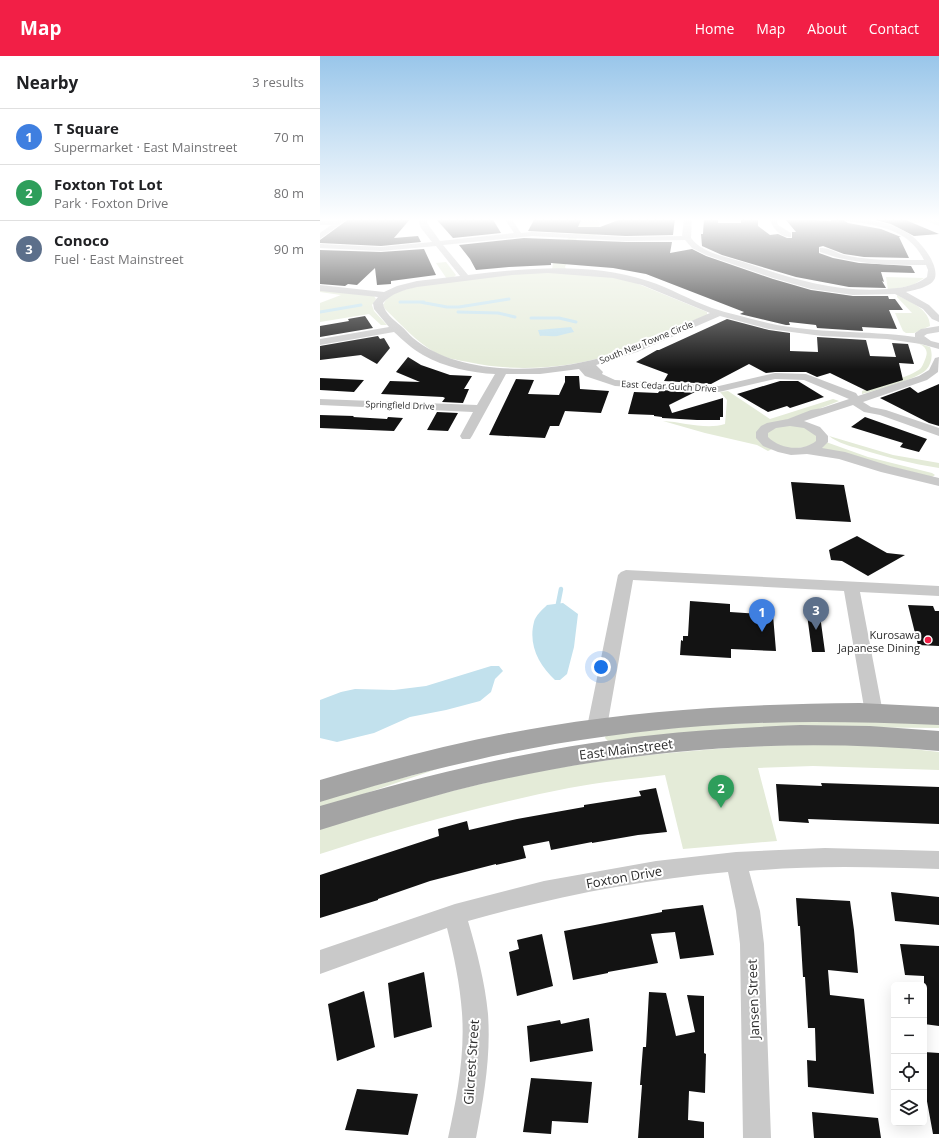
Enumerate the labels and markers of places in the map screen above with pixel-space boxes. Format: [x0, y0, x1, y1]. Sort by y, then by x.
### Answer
pin: 3 [803, 597, 829, 630]
pin: 1 [749, 599, 775, 632]
place label: Kurosawa Japanese Dining [837, 627, 920, 655]
marker: Kurosawa Japanese Dining [923, 635, 933, 645]
pin: 2 [708, 775, 734, 808]

